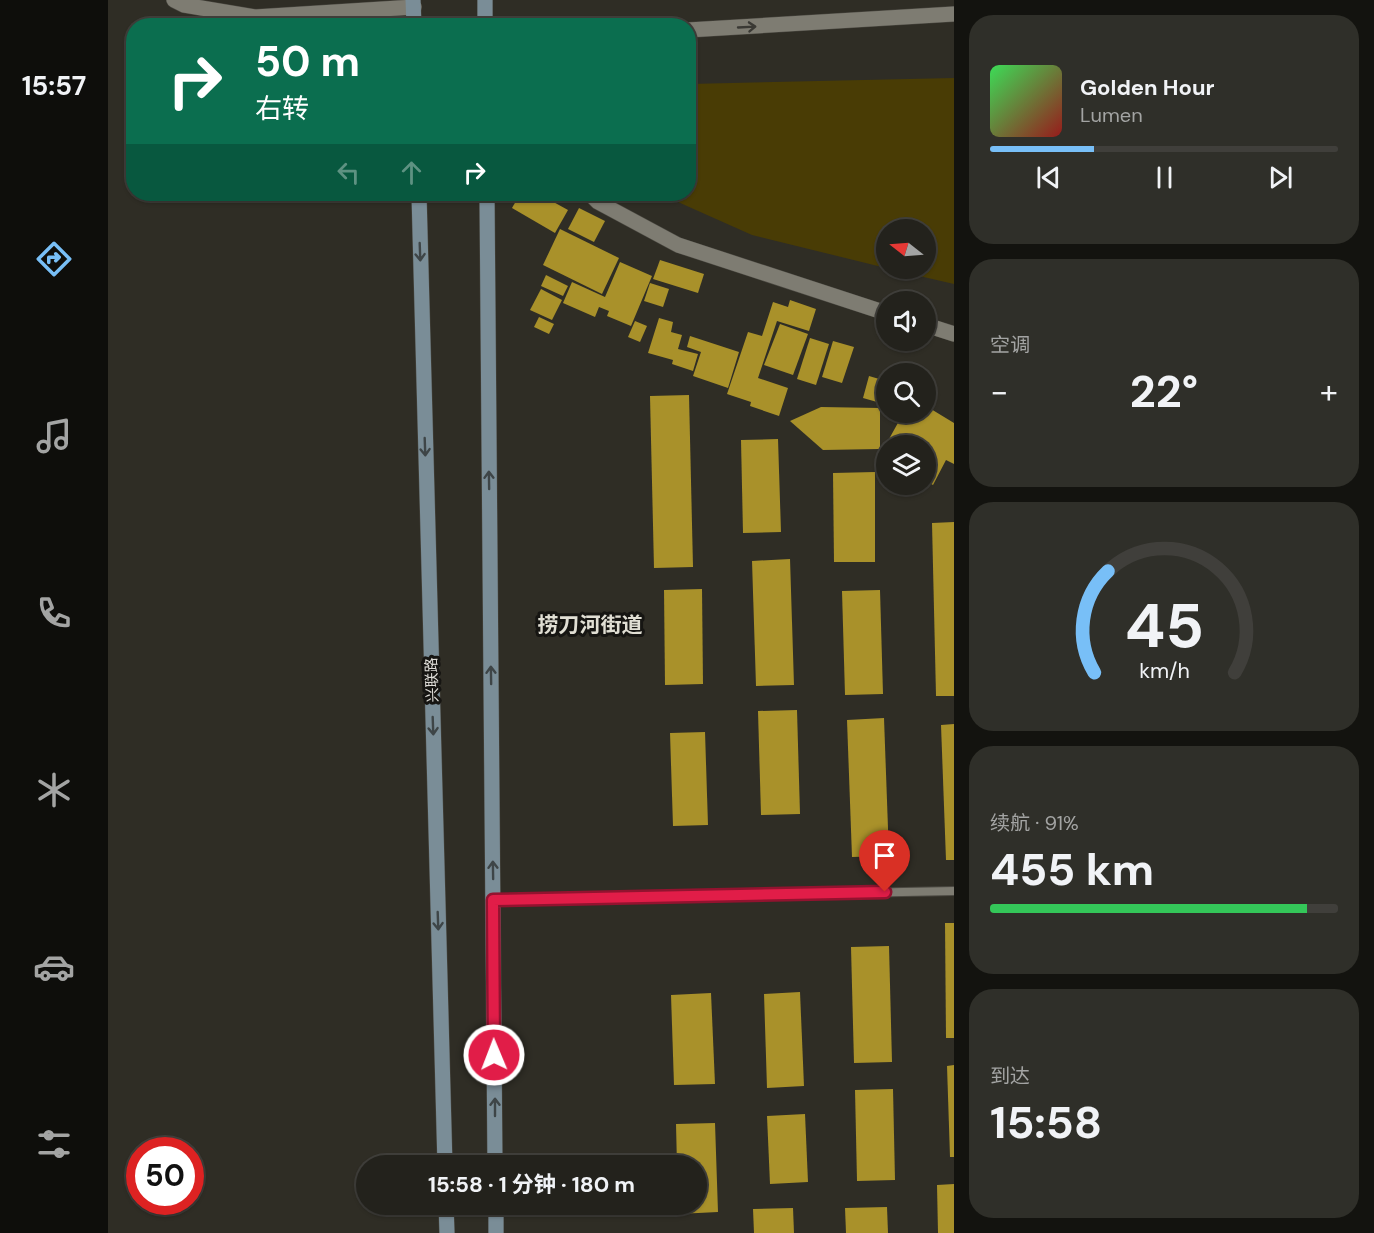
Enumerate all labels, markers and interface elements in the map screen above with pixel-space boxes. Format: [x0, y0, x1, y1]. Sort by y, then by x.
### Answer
one-way arrow [736, 21, 756, 32]
text: 50 m [255, 34, 360, 89]
icon: right [156, 42, 234, 120]
text: 15:57 [22, 68, 86, 103]
text: Golden Hour [1080, 73, 1215, 102]
text: 右转 [255, 91, 309, 126]
text: Lumen [1080, 102, 1143, 128]
icon: left [332, 156, 365, 189]
icon: ahead [395, 156, 428, 189]
icon: right [458, 156, 491, 189]
icon: previous [1032, 161, 1065, 194]
icon: pause [1148, 161, 1181, 194]
icon: next [1264, 161, 1297, 194]
north arrow [876, 219, 936, 279]
map controls [876, 219, 936, 495]
icon: directions [33, 238, 75, 280]
one-way arrow [414, 241, 426, 261]
button: sound [876, 291, 936, 351]
text: 空调 [990, 332, 1030, 358]
text: 22° [1130, 362, 1198, 421]
button: search [876, 363, 936, 423]
text: − [990, 370, 1008, 413]
text: + [1320, 370, 1338, 413]
icon: music [33, 415, 75, 457]
button: layers [876, 435, 936, 495]
one-way arrow [420, 436, 431, 456]
one-way arrow [483, 471, 495, 491]
text: 45 [1124, 586, 1204, 667]
icon: phone [33, 592, 75, 634]
district label: 捞刀河街道 [538, 611, 643, 639]
street label: 兴联路 [421, 657, 443, 703]
text: km/h [1139, 658, 1189, 686]
one-way arrow [485, 666, 497, 686]
one-way arrow [427, 715, 439, 735]
icon: climate [33, 769, 75, 811]
text: 续航 · 91% [990, 810, 1079, 836]
pin [859, 830, 910, 892]
icon: arrive [868, 839, 901, 872]
text: 455 km [990, 840, 1154, 899]
one-way arrow [487, 861, 499, 881]
one-way arrow [432, 910, 444, 930]
icon: car [33, 946, 75, 988]
position arrow [462, 1023, 526, 1087]
text: 到达 [990, 1063, 1030, 1089]
text: 15:58 [990, 1093, 1102, 1152]
one-way arrow [489, 1098, 501, 1118]
icon: filters [33, 1123, 75, 1165]
speed limit sign: 50 [126, 1137, 204, 1215]
text: 15:58 · 1 分钟 · 180 m [428, 1170, 635, 1199]

